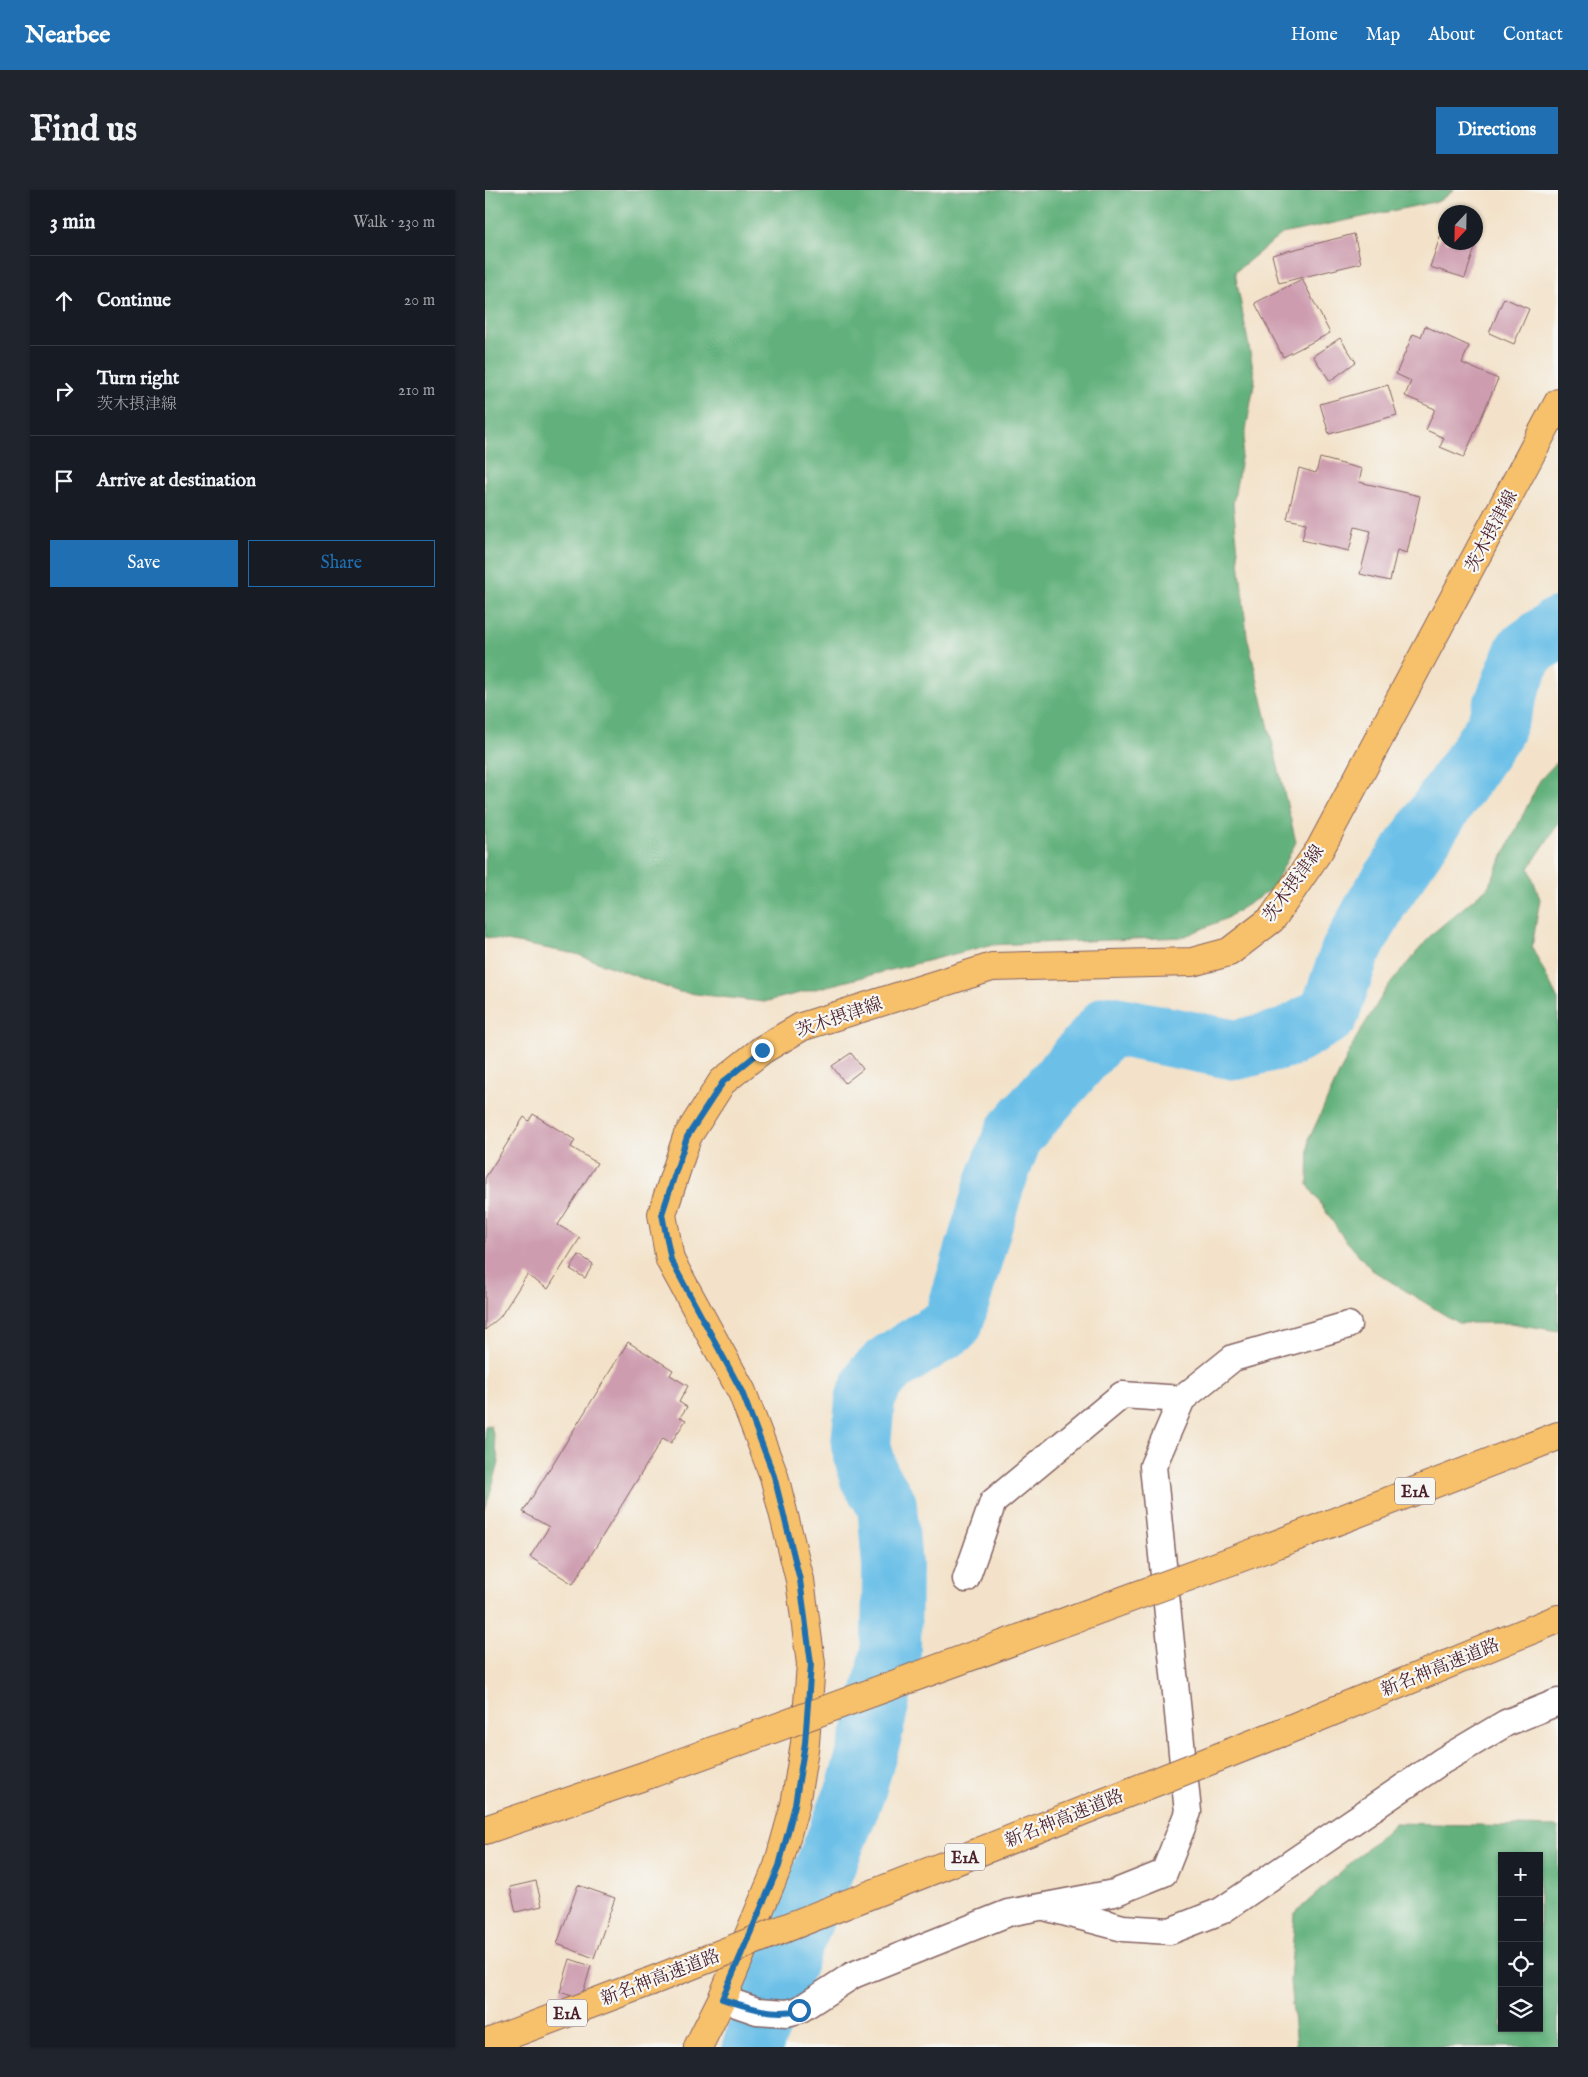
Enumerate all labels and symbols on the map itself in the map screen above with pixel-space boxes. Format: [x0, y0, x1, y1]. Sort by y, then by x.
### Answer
north arrow [1438, 205, 1483, 250]
street label: 茨木摂津線 [1461, 487, 1524, 577]
street label: 茨木摂津線 [1258, 841, 1330, 927]
street label: 茨木摂津線 [793, 993, 886, 1044]
route end [751, 1039, 774, 1062]
road number: E1A [1395, 1478, 1435, 1504]
street label: 新名神高速道路 [1378, 1634, 1503, 1703]
street label: 新名神高速道路 [1002, 1785, 1127, 1854]
road number: E1A [945, 1844, 985, 1870]
street label: 新名神高速道路 [598, 1945, 723, 2012]
route start [788, 1999, 811, 2022]
road number: E1A [547, 2000, 587, 2026]

